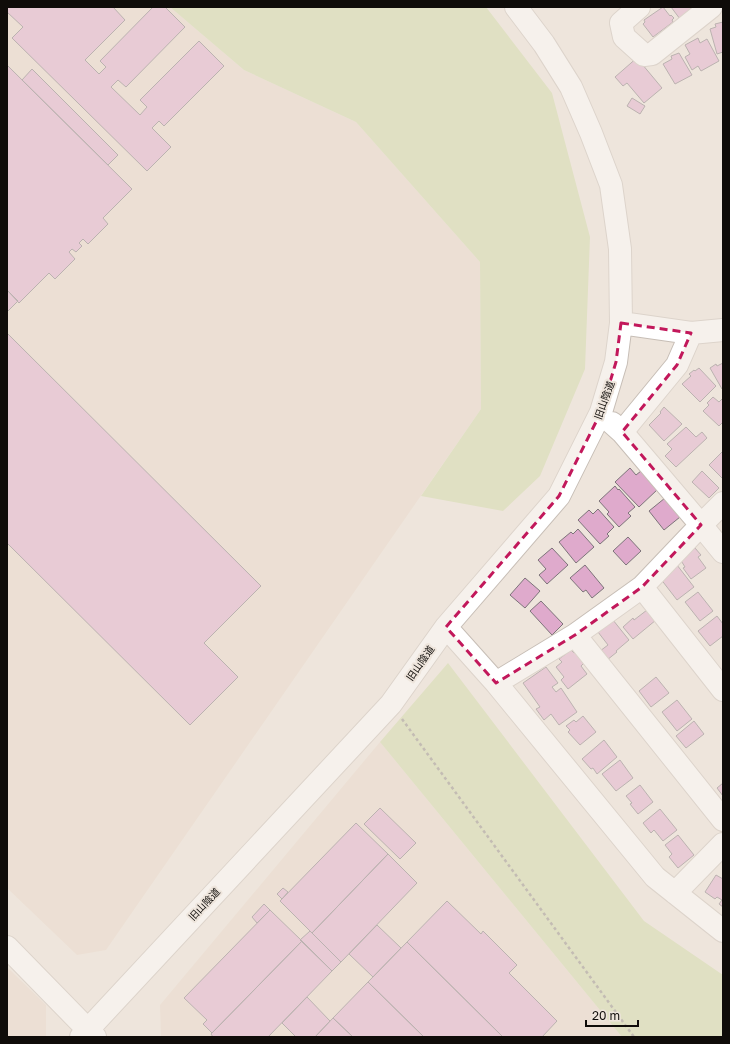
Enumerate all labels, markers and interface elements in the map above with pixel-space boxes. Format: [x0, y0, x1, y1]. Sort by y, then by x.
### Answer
street label: 旧山陰道 [592, 379, 616, 421]
street label: 旧山陰道 [404, 643, 436, 683]
street label: 旧山陰道 [186, 885, 222, 923]
scale bar [586, 1002, 638, 1028]
text: 20 m [592, 1008, 620, 1023]

